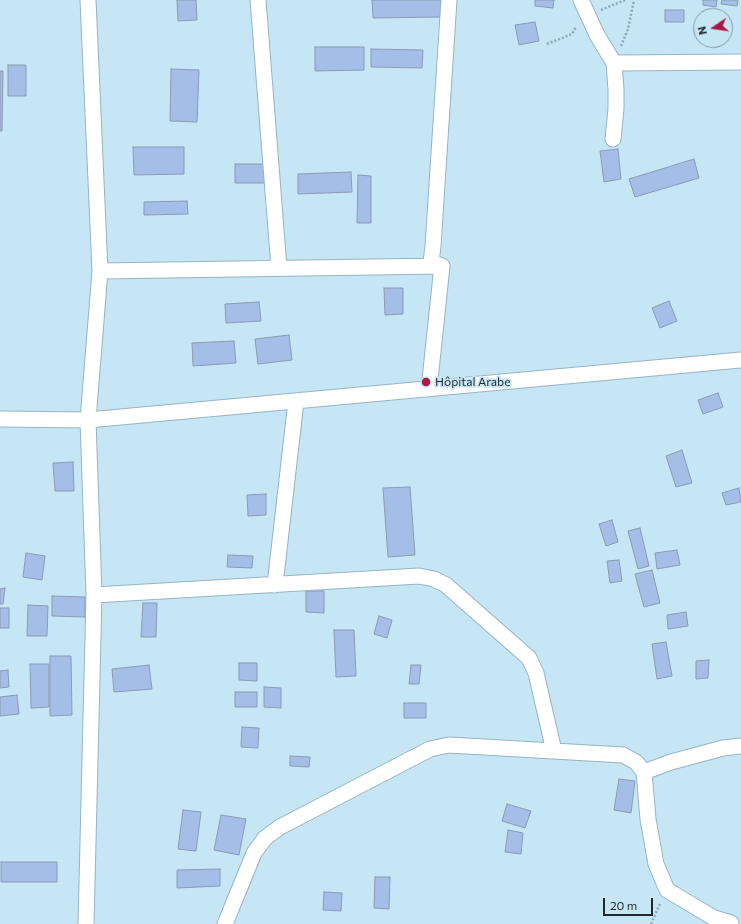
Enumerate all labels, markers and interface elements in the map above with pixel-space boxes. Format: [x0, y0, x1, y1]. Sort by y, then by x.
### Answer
north arrow [693, 8, 733, 48]
text: N [695, 25, 709, 36]
place label: Hôpital Arabe [435, 375, 511, 389]
marker: Hôpital Arabe [420, 376, 432, 388]
scale bar [605, 890, 655, 916]
text: 20 m [610, 898, 637, 912]

